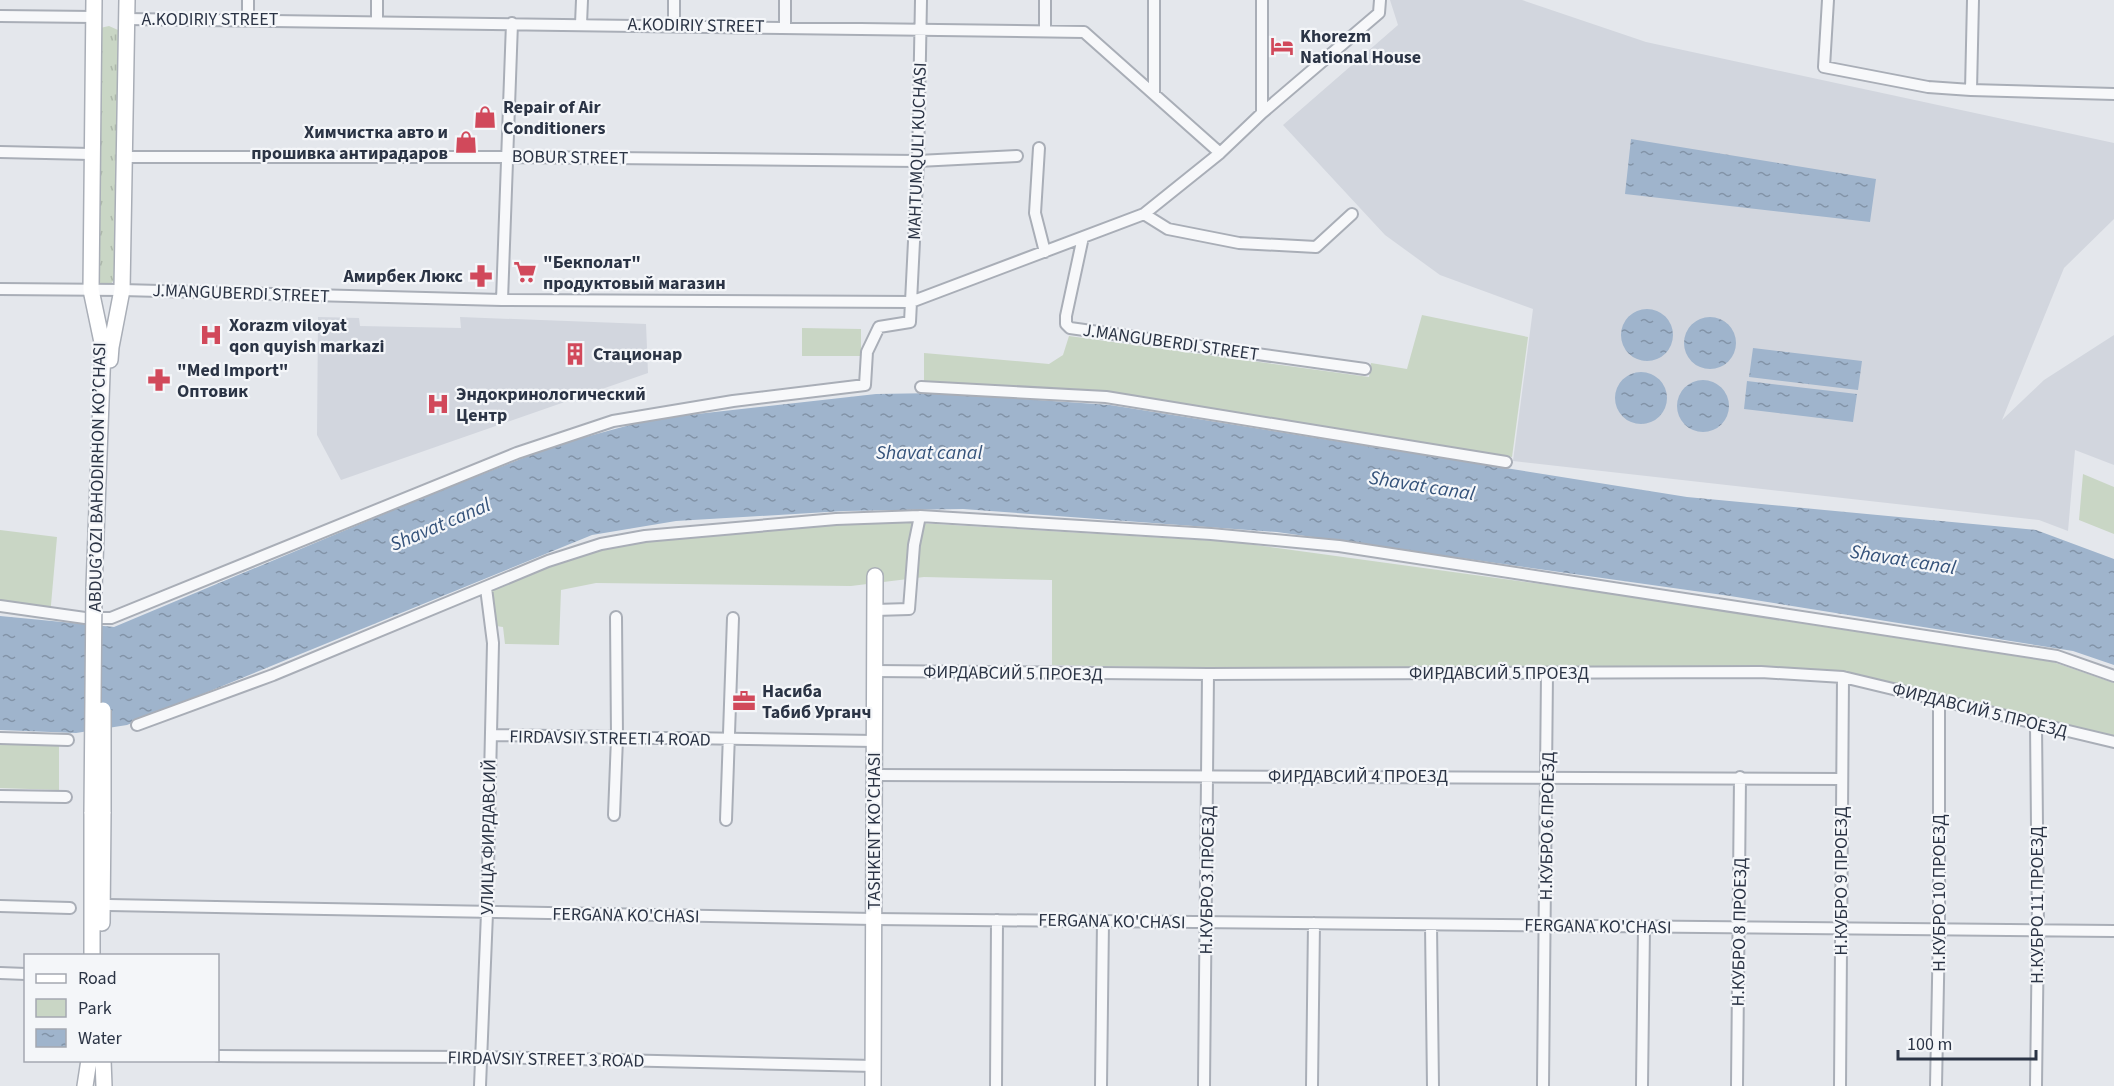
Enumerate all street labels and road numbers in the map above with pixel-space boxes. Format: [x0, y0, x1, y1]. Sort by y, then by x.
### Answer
street label: A.KODIRIY STREET [142, 7, 279, 32]
street label: A.KODIRIY STREET [627, 12, 765, 39]
street label: MAHTUMQULI KUCHASI [902, 62, 933, 240]
street label: BOBUR STREET [512, 144, 629, 171]
street label: J.MANGUBERDI STREET [152, 278, 330, 309]
street label: J.MANGUBERDI STREET [1081, 318, 1261, 367]
street label: ABDUG’OZI BAHODIRHON KO’CHASI [83, 342, 112, 612]
street label: ФИРДАВСИЙ 5 ПРОЕЗД [923, 659, 1104, 688]
street label: ФИРДАВСИЙ 5 ПРОЕЗД [1409, 661, 1589, 686]
street label: ФИРДАВСИЙ 5 ПРОЕЗД [1890, 677, 2071, 744]
street label: FIRDAVSIY STREETI 4 ROAD [509, 724, 711, 753]
street label: Н.КУБРО 6 ПРОЕЗД [1534, 751, 1561, 901]
street label: TASHKENT KO'CHASI [862, 752, 887, 910]
street label: УЛИЦА ФИРДАВСИЙ [475, 759, 502, 915]
street label: ФИРДАВСИЙ 4 ПРОЕЗД [1268, 764, 1448, 789]
street label: Н.КУБРО 3 ПРОЕЗД [1194, 805, 1221, 955]
street label: Н.КУБРО 9 ПРОЕЗД [1829, 806, 1854, 955]
street label: Н.КУБРО 10 ПРОЕЗД [1927, 814, 1952, 972]
street label: Н.КУБРО 11 ПРОЕЗД [2025, 826, 2050, 984]
street label: Н.КУБРО 8 ПРОЕЗД [1726, 857, 1753, 1007]
street label: FERGANA KO'CHASI [552, 902, 700, 929]
street label: FERGANA KO'CHASI [1038, 908, 1186, 935]
street label: FERGANA KO'CHASI [1524, 913, 1672, 940]
street label: FIRDAVSIY STREET 3 ROAD [447, 1045, 645, 1074]

